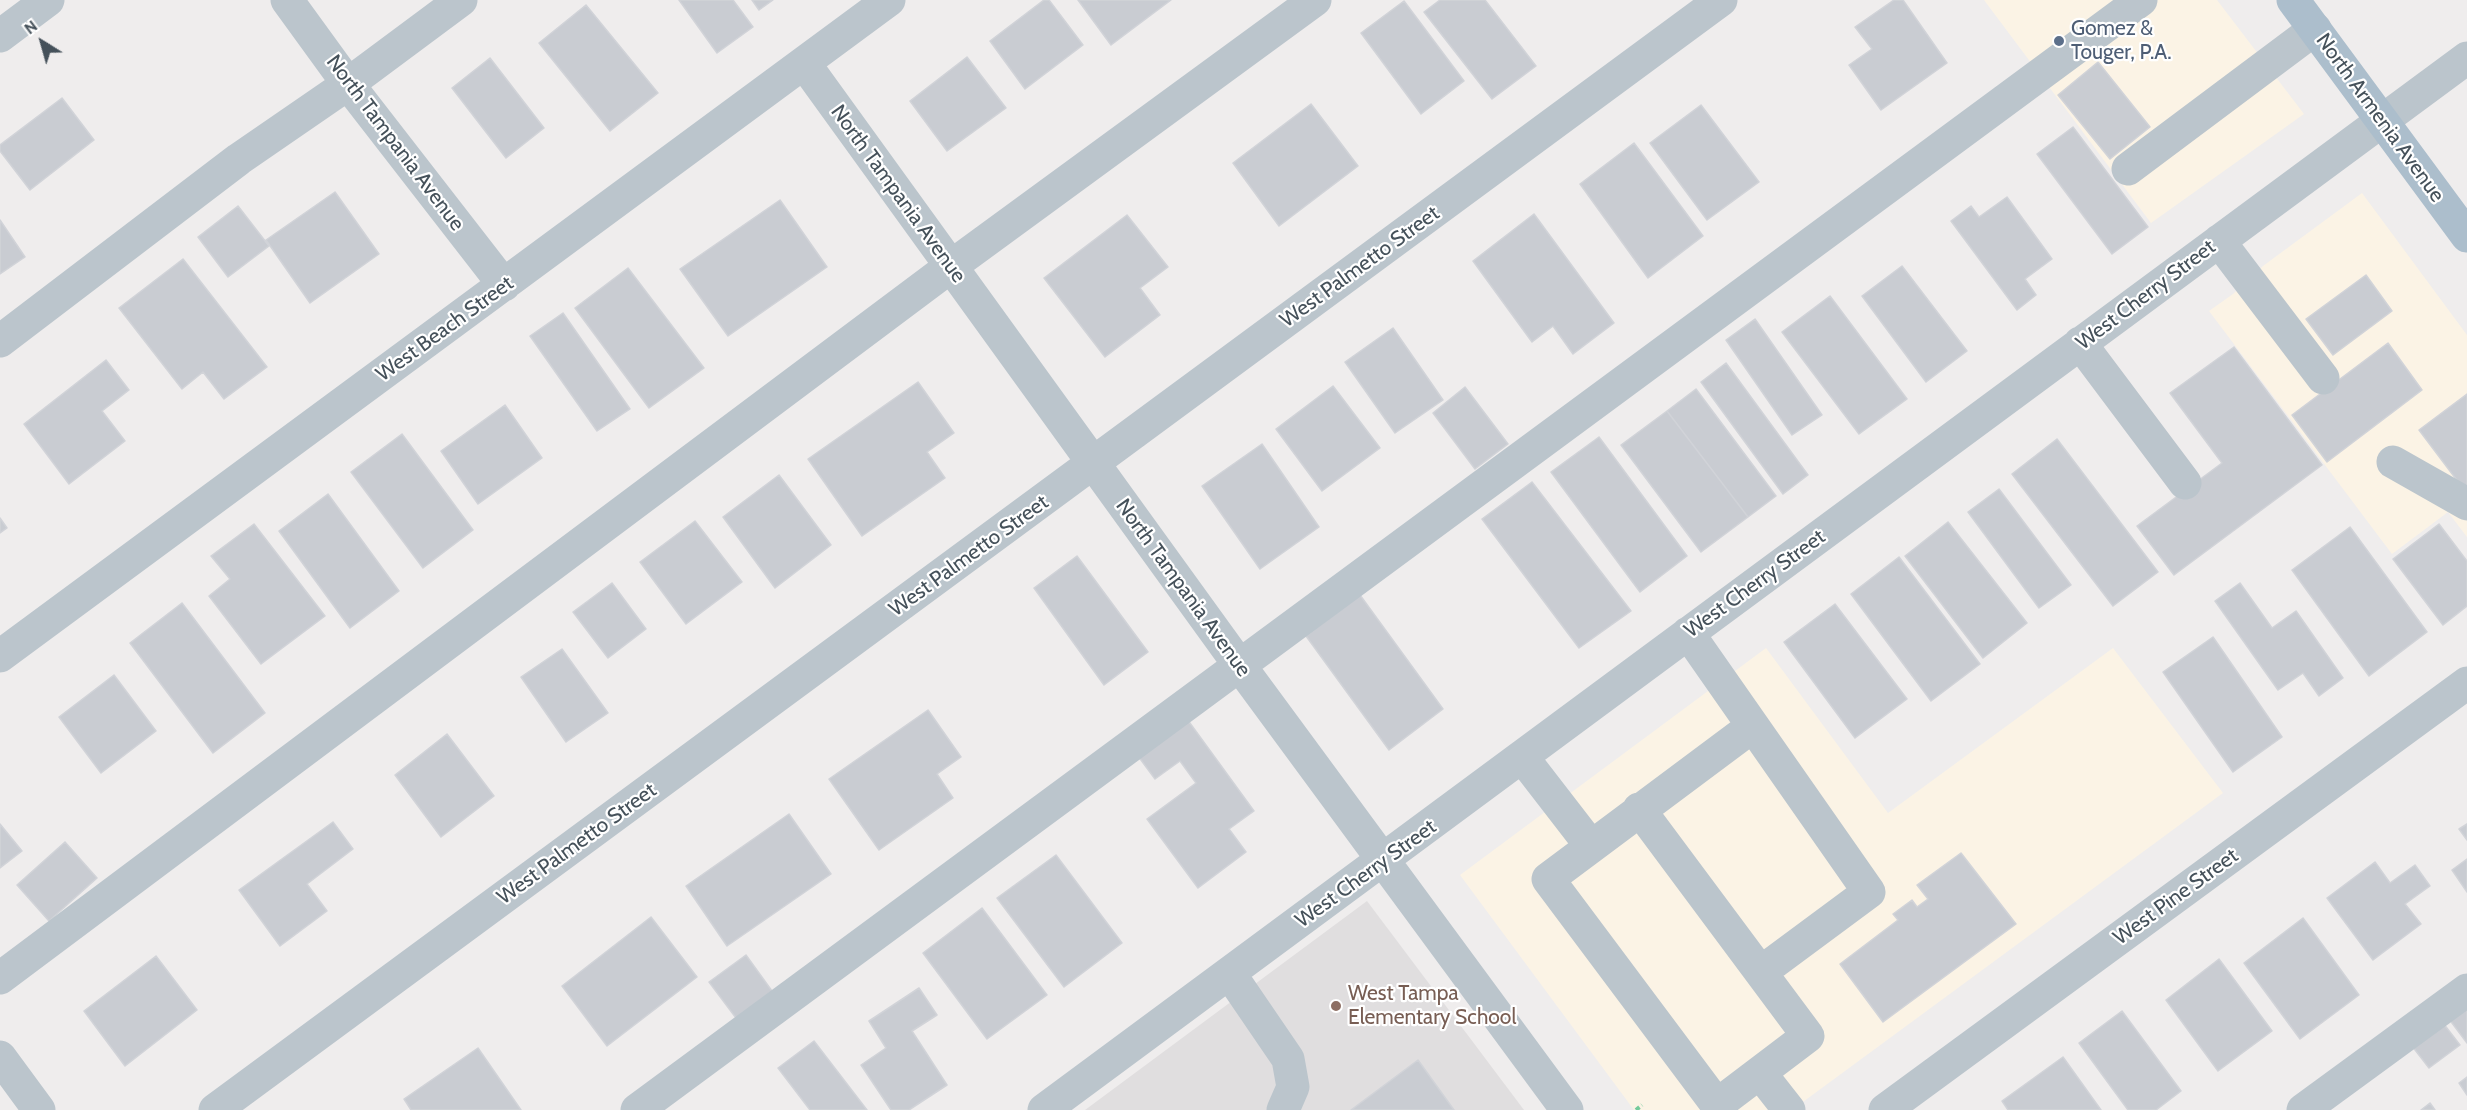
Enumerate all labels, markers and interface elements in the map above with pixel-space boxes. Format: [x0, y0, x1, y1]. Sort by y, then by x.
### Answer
north arrow [12, 12, 72, 72]
text: N [21, 16, 41, 38]
place label: Gomez & Touger, P.A. [2071, 16, 2172, 66]
street label: North Armenia Avenue [2310, 29, 2450, 207]
marker: Gomez & Touger, P.A. [2052, 34, 2066, 48]
street label: North Tampania Avenue [321, 50, 469, 236]
street label: North Tampania Avenue [825, 100, 971, 288]
street label: West Palmetto Street [1276, 201, 1444, 333]
street label: West Cherry Street [2071, 234, 2221, 356]
street label: West Beach Street [372, 271, 518, 387]
street label: West Palmetto Street [885, 490, 1053, 622]
street label: North Tampania Avenue [1110, 494, 1256, 682]
street label: West Cherry Street [1680, 524, 1830, 644]
street label: West Palmetto Street [493, 778, 661, 910]
street label: West Cherry Street [1291, 814, 1441, 934]
street label: West Pine Street [2109, 843, 2243, 951]
place label: West Tampa Elementary School [1348, 981, 1516, 1031]
marker: West Tampa Elementary School [1329, 999, 1343, 1013]

